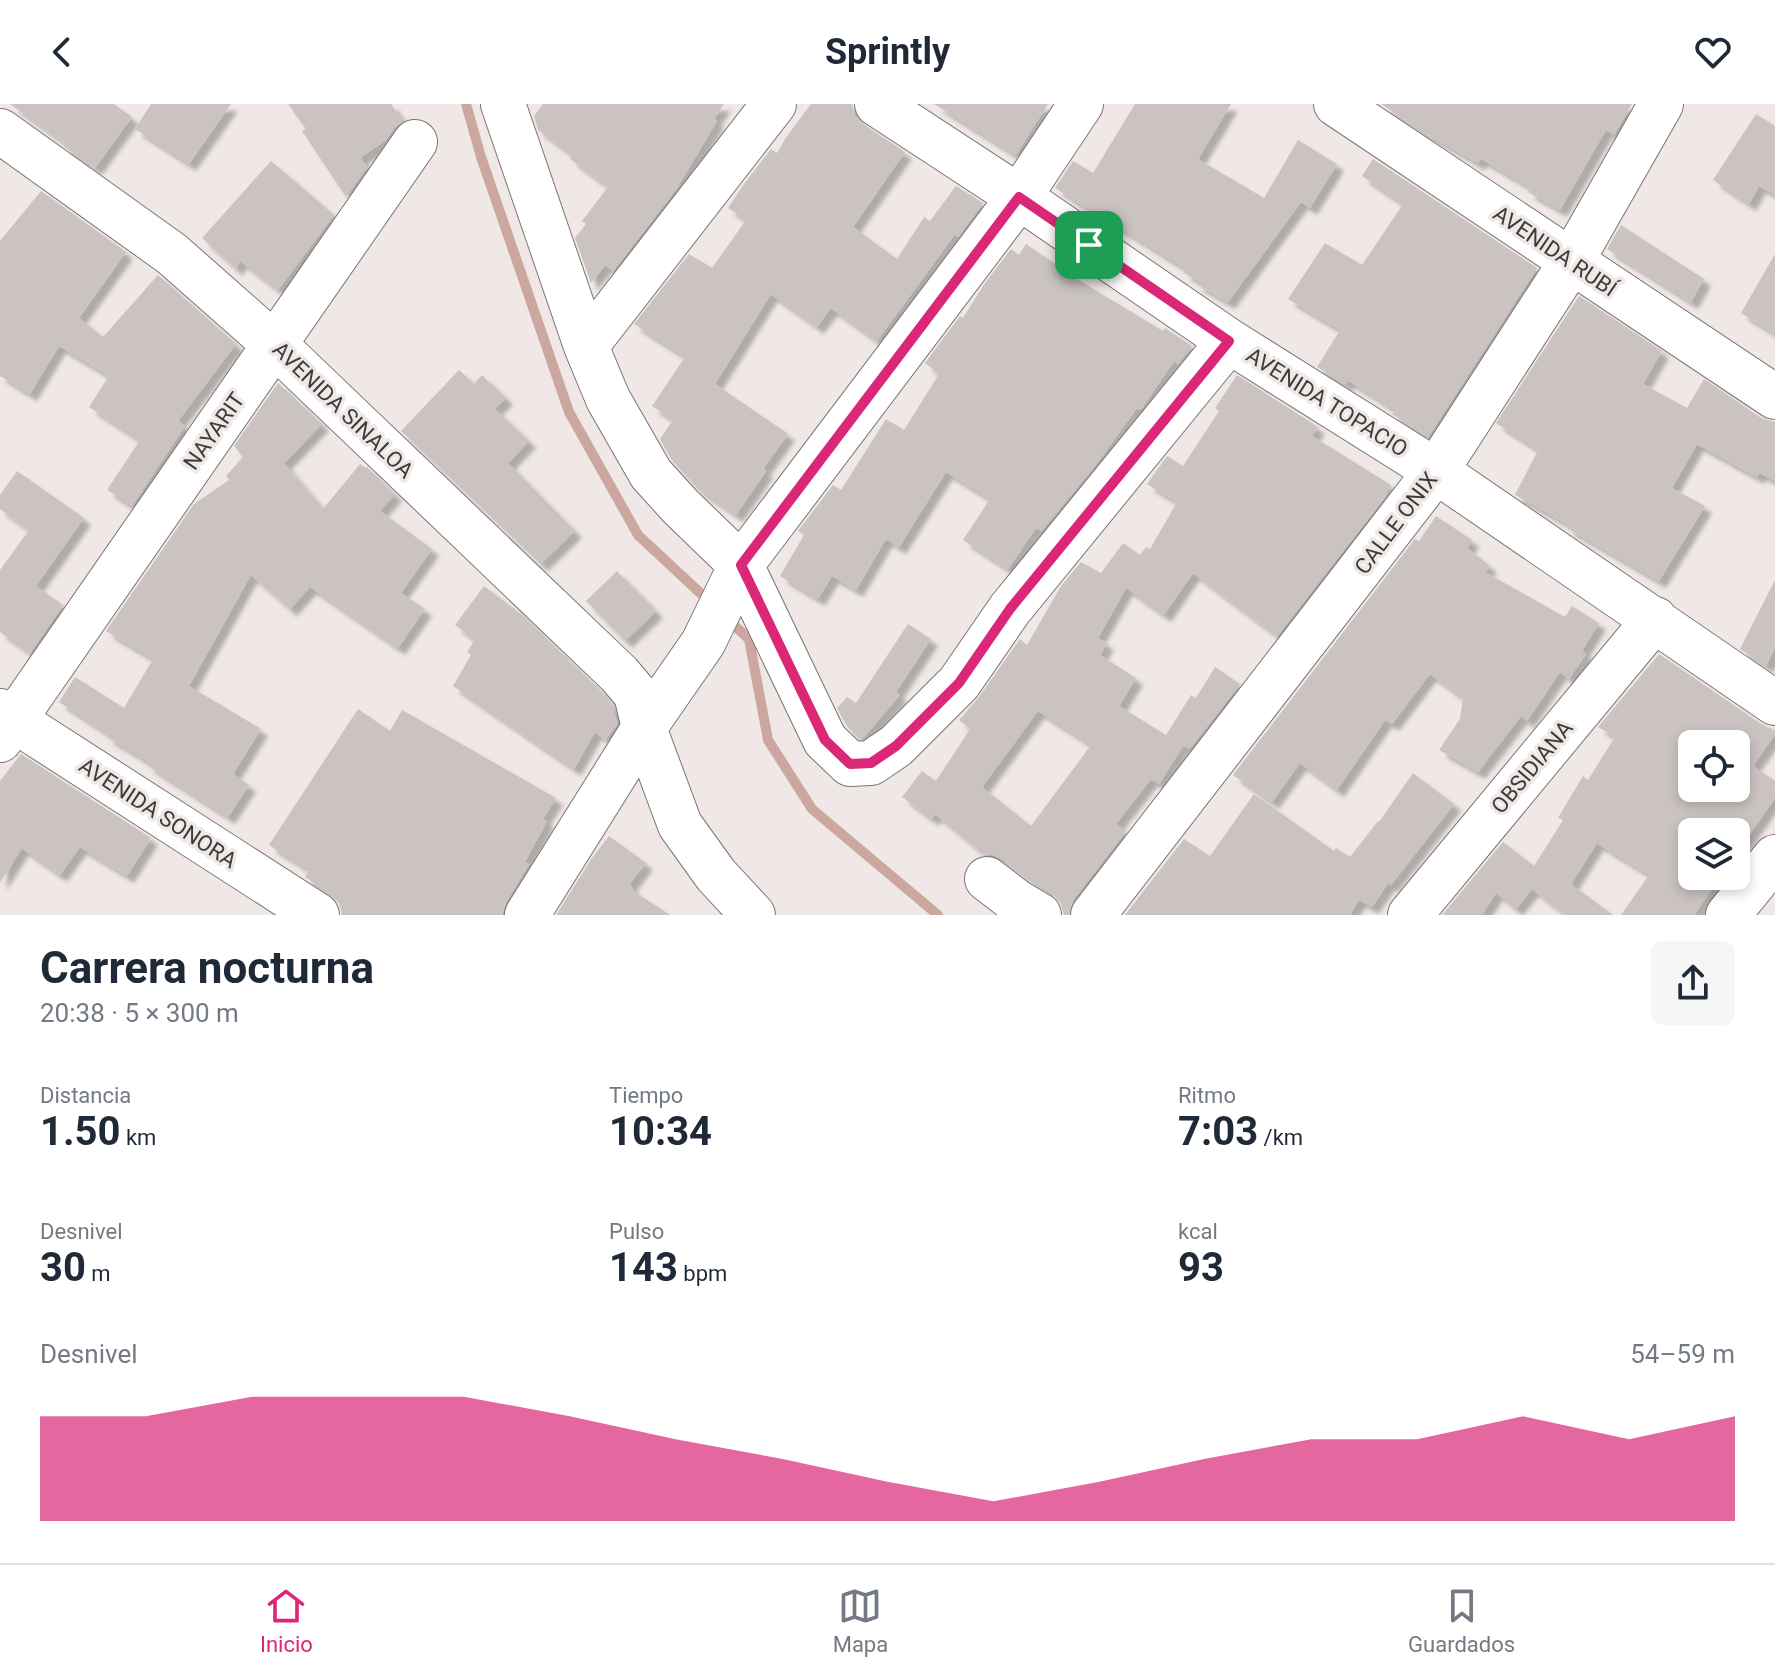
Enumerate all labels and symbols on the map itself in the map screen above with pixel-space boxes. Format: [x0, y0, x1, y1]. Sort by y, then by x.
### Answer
street label: AVENIDA RUBÍ [1489, 201, 1622, 302]
pin [1055, 211, 1123, 279]
street label: AVENIDA SINALOA [268, 337, 419, 484]
street label: AVENIDA TOPACIO [1242, 342, 1412, 462]
street label: NAYARIT [178, 388, 250, 474]
street label: CALLE ONIX [1350, 467, 1443, 579]
street label: OBSIDIANA [1486, 715, 1578, 818]
street label: AVENIDA SONORA [75, 753, 242, 874]

